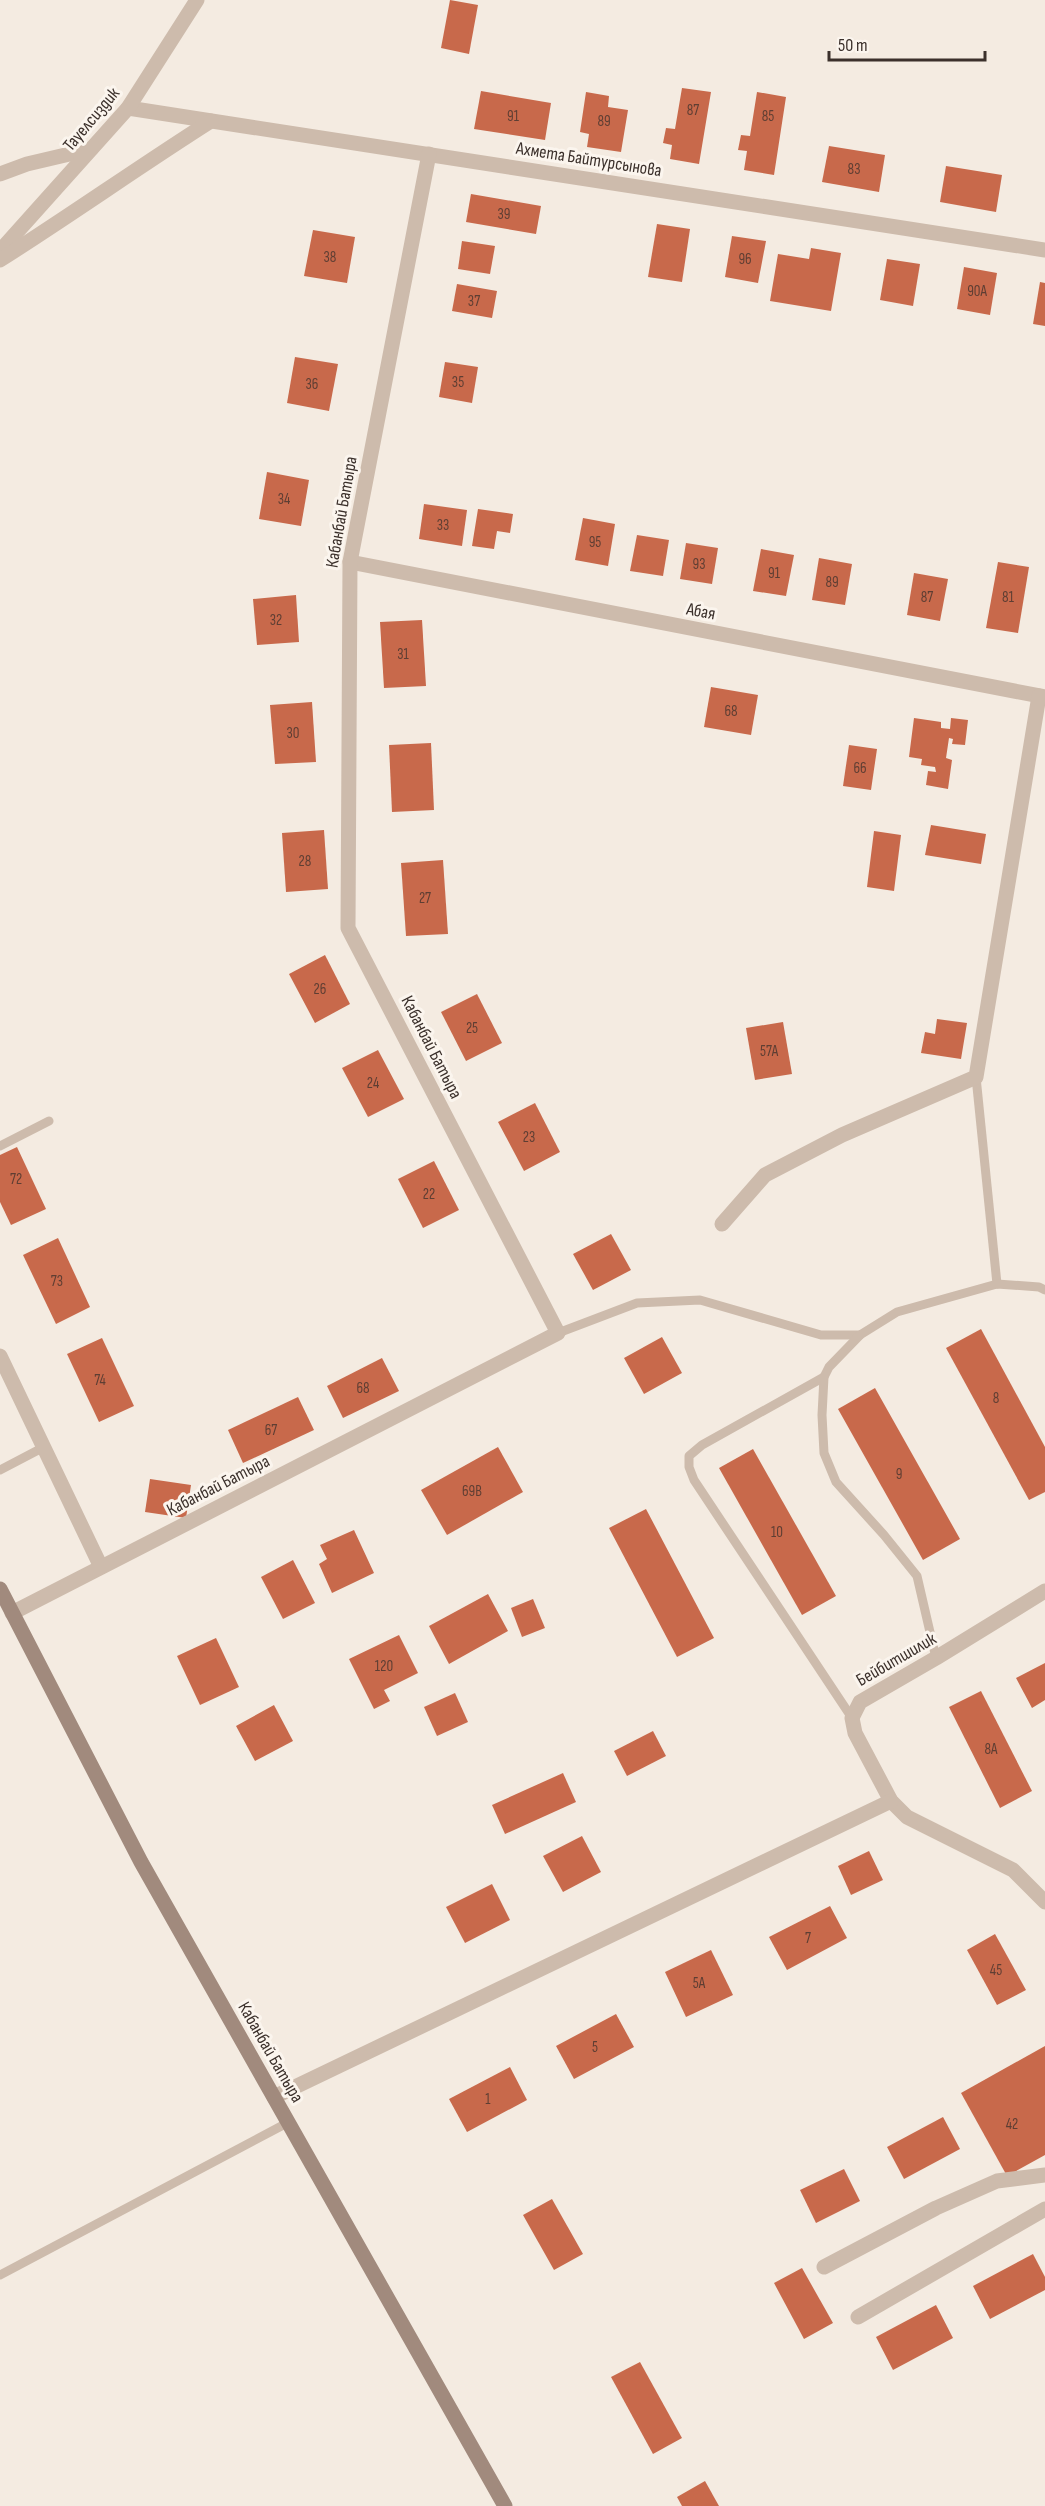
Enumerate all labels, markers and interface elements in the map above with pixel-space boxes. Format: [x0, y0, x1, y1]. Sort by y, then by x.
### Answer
scale bar [829, 24, 985, 62]
text: 50 m [838, 35, 868, 56]
street label: Тауелсиздик [59, 83, 124, 155]
house number: 87 [687, 101, 699, 120]
house number: 91 [507, 107, 520, 126]
house number: 85 [762, 107, 774, 126]
house number: 89 [597, 112, 611, 131]
street label: Ахмета Байтурсынова [514, 137, 663, 181]
house number: 83 [848, 160, 860, 179]
house number: 39 [498, 205, 510, 224]
house number: 38 [324, 248, 336, 267]
house number: 96 [738, 250, 752, 269]
house number: 90А [967, 282, 987, 301]
house number: 37 [468, 292, 480, 311]
house number: 35 [452, 373, 464, 392]
house number: 36 [306, 375, 318, 394]
street label: Кабанбай Батыра [321, 455, 362, 569]
house number: 34 [278, 490, 290, 509]
house number: 33 [437, 516, 449, 535]
house number: 95 [589, 533, 601, 552]
house number: 93 [693, 555, 705, 574]
house number: 91 [768, 564, 781, 583]
house number: 89 [825, 573, 839, 592]
house number: 87 [921, 588, 933, 607]
house number: 81 [1002, 588, 1015, 607]
street label: Абая [684, 598, 717, 625]
house number: 32 [270, 611, 282, 630]
house number: 31 [397, 645, 410, 664]
house number: 68 [724, 702, 738, 721]
house number: 30 [287, 724, 299, 743]
house number: 66 [853, 759, 867, 778]
house number: 28 [299, 852, 311, 871]
house number: 27 [419, 889, 431, 908]
house number: 26 [314, 980, 326, 999]
street label: Кабанбай Батыра [397, 992, 466, 1102]
house number: 25 [466, 1019, 478, 1038]
house number: 57А [760, 1042, 779, 1061]
house number: 24 [367, 1074, 379, 1093]
house number: 23 [523, 1128, 535, 1147]
house number: 72 [10, 1170, 22, 1189]
house number: 22 [423, 1185, 435, 1204]
house number: 73 [51, 1272, 63, 1291]
house number: 74 [94, 1371, 106, 1390]
house number: 68 [356, 1379, 370, 1398]
house number: 8 [993, 1389, 999, 1408]
house number: 67 [265, 1421, 277, 1440]
street label: Кабанбай Батыра [163, 1451, 273, 1520]
house number: 9 [896, 1465, 902, 1484]
house number: 69В [462, 1482, 482, 1501]
house number: 10 [771, 1523, 783, 1542]
street label: Бейбитшилик [853, 1628, 940, 1691]
house number: 120 [375, 1657, 393, 1676]
house number: 8А [985, 1740, 998, 1759]
house number: 7 [805, 1929, 811, 1948]
house number: 45 [990, 1961, 1002, 1980]
house number: 5А [693, 1974, 706, 1993]
street label: Кабанбай Батыра [233, 1998, 308, 2106]
house number: 5 [592, 2038, 598, 2057]
house number: 1 [485, 2090, 491, 2109]
house number: 42 [1006, 2115, 1018, 2134]

